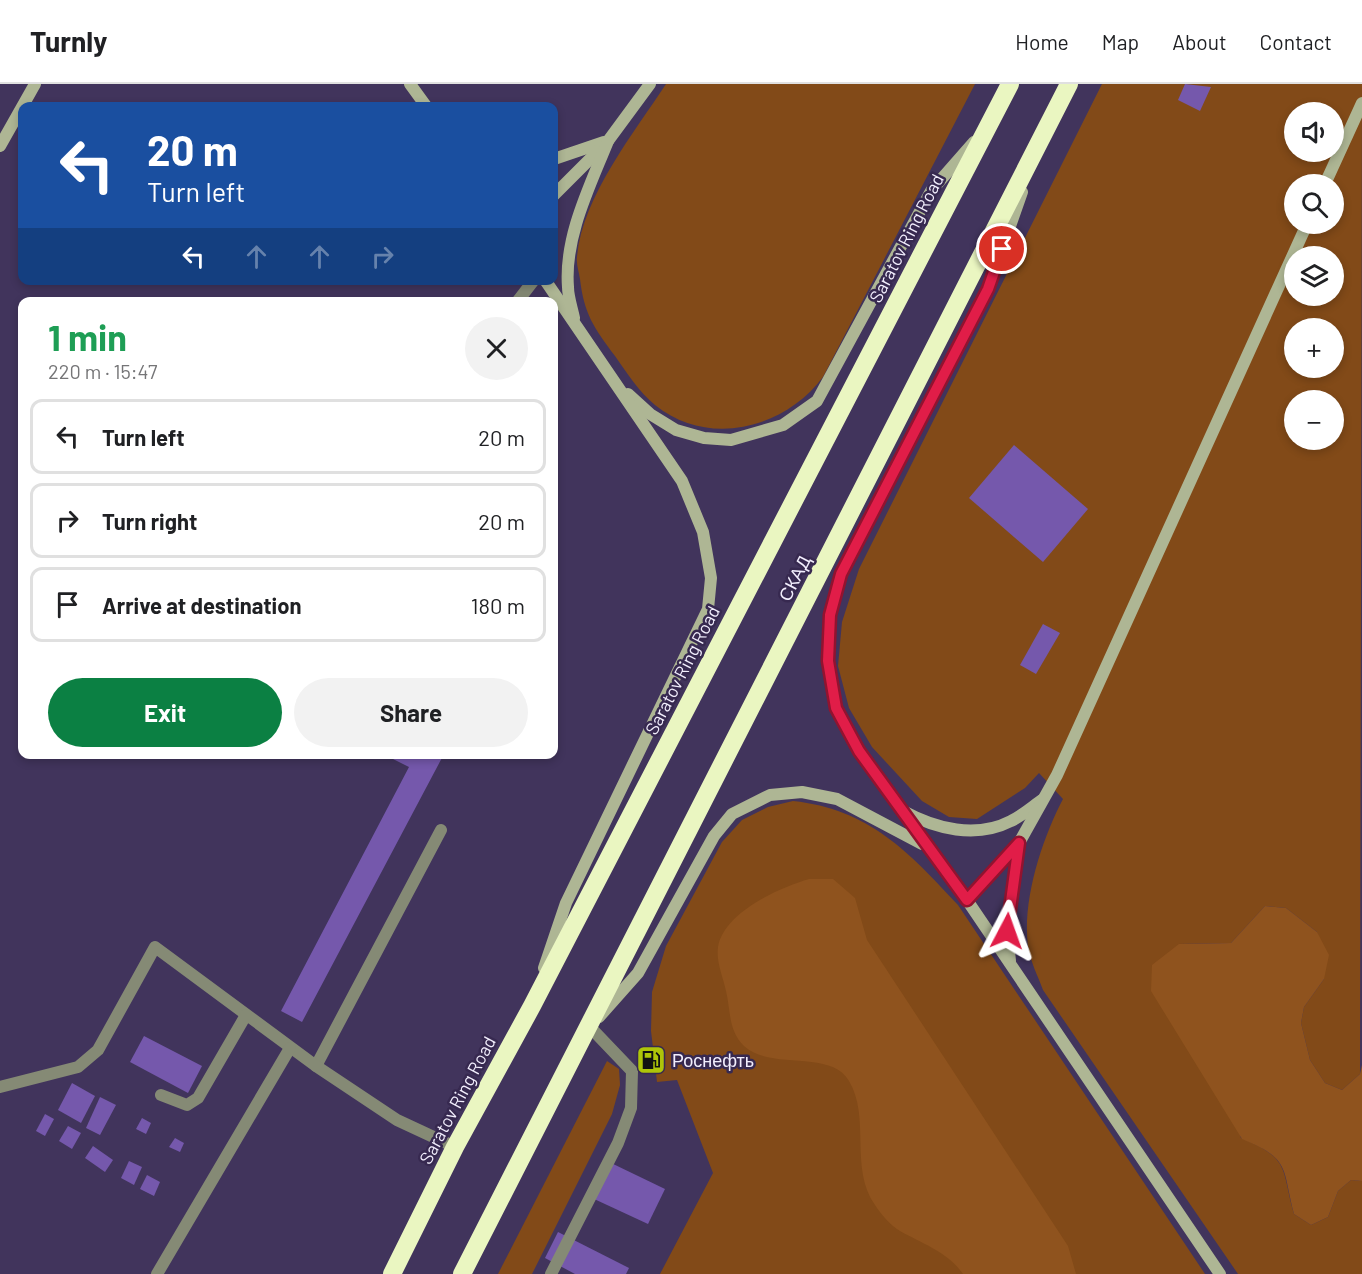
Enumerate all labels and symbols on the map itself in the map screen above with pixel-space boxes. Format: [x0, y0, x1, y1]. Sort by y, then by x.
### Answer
street label: Saratov Ring Road [864, 170, 948, 306]
pin [976, 223, 1027, 274]
street label: СКАД [773, 551, 815, 605]
street label: Saratov Ring Road [640, 602, 724, 738]
position arrow [975, 899, 1039, 963]
street label: Saratov Ring Road [414, 1032, 500, 1168]
fuel station icon: Роснефть [635, 1044, 667, 1076]
place label: Роснефть [672, 1049, 754, 1071]

